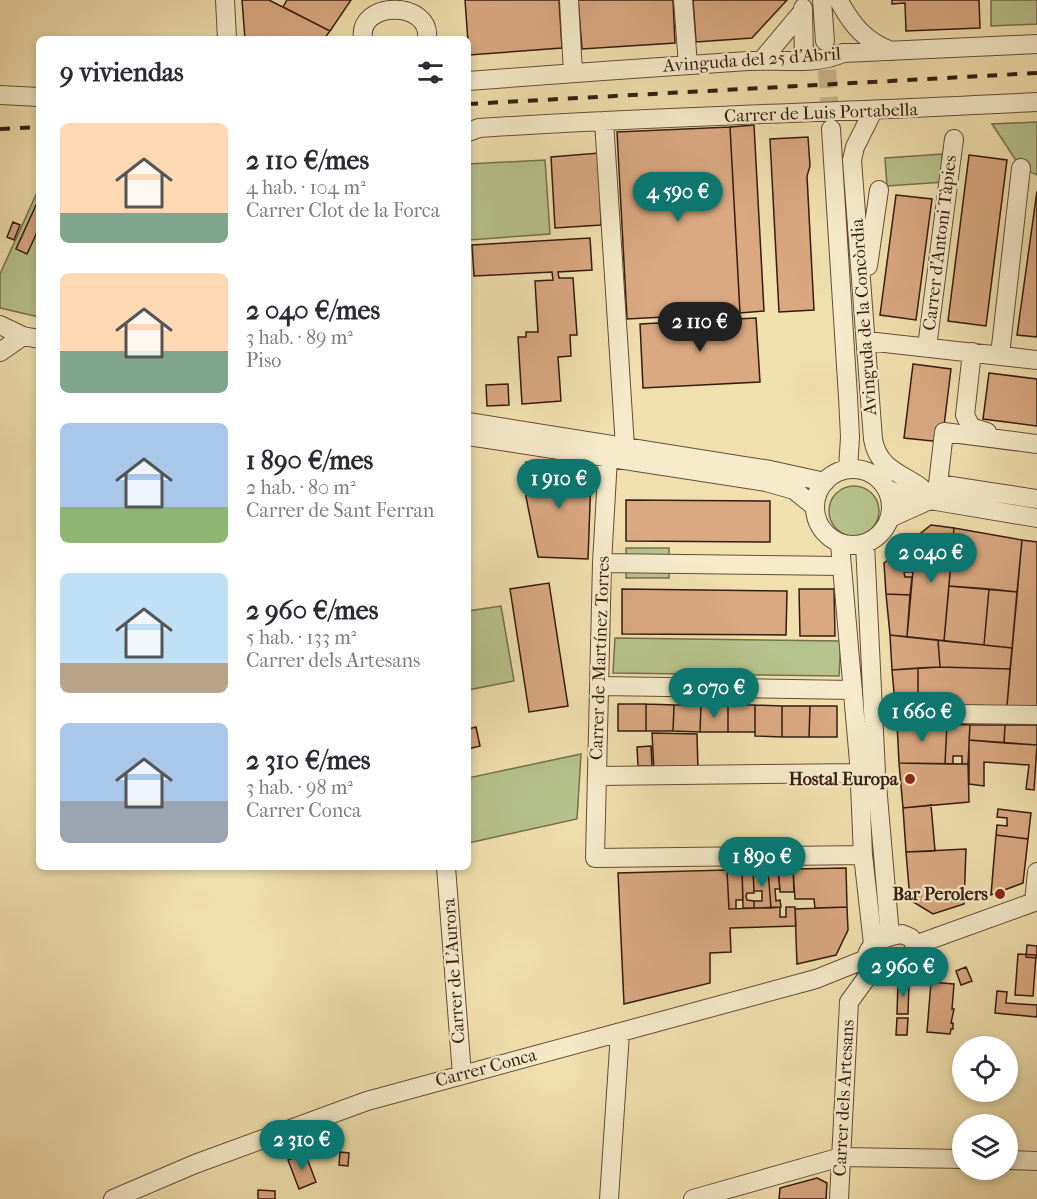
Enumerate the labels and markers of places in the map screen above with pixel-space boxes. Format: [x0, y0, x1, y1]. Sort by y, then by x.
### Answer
pin: 4 590 € [623, 172, 733, 223]
pin: 2 110 € [645, 302, 755, 353]
pin: 1 910 € [504, 459, 614, 510]
pin: 2 040 € [876, 533, 986, 584]
pin: 2 070 € [659, 668, 769, 719]
pin: 1 660 € [867, 692, 977, 743]
place label: Hostal Europa [789, 769, 899, 790]
marker: Hostal Europa [903, 772, 917, 786]
pin: 1 890 € [707, 837, 817, 888]
place label: Bar Perolers [893, 884, 988, 905]
marker: Bar Perolers [993, 887, 1007, 901]
pin: 2 960 € [848, 947, 958, 998]
pin: 2 310 € [247, 1120, 357, 1171]

